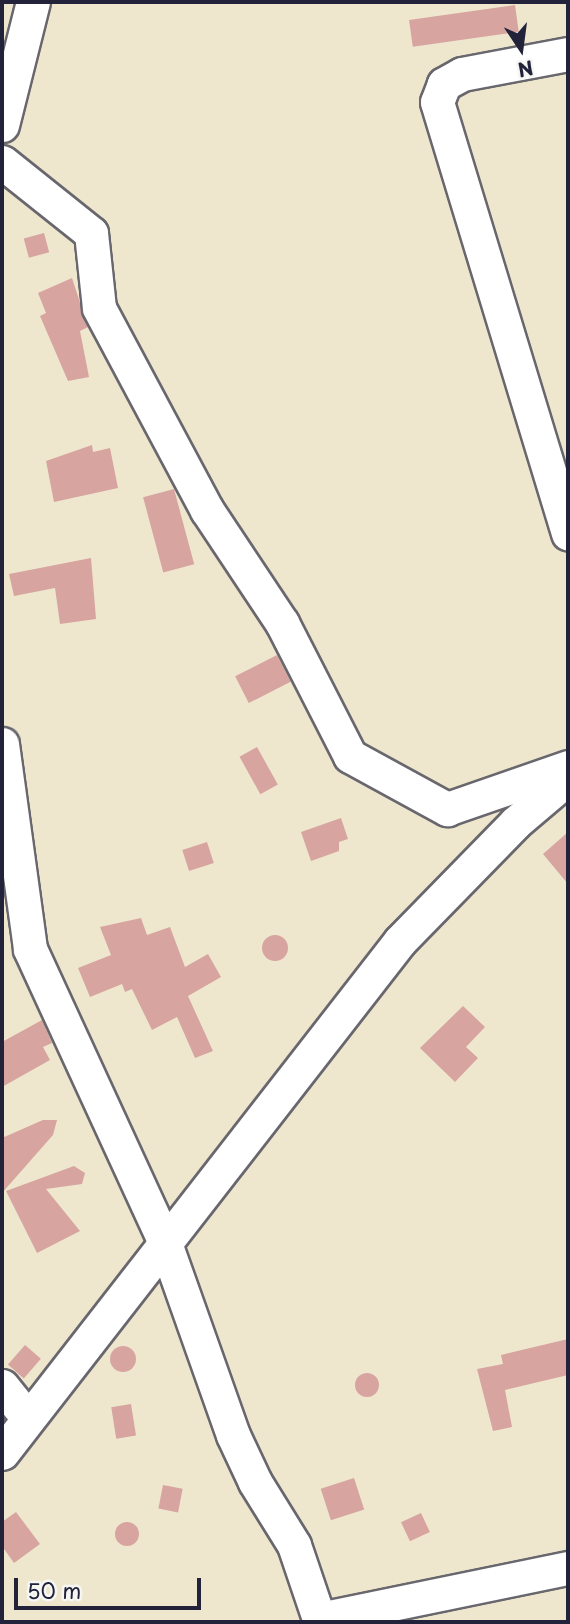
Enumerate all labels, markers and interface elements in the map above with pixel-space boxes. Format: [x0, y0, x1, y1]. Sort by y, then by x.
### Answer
north arrow [486, 14, 556, 84]
text: N [515, 54, 536, 85]
scale bar [18, 1564, 205, 1608]
text: 50 m [27, 1574, 81, 1606]

